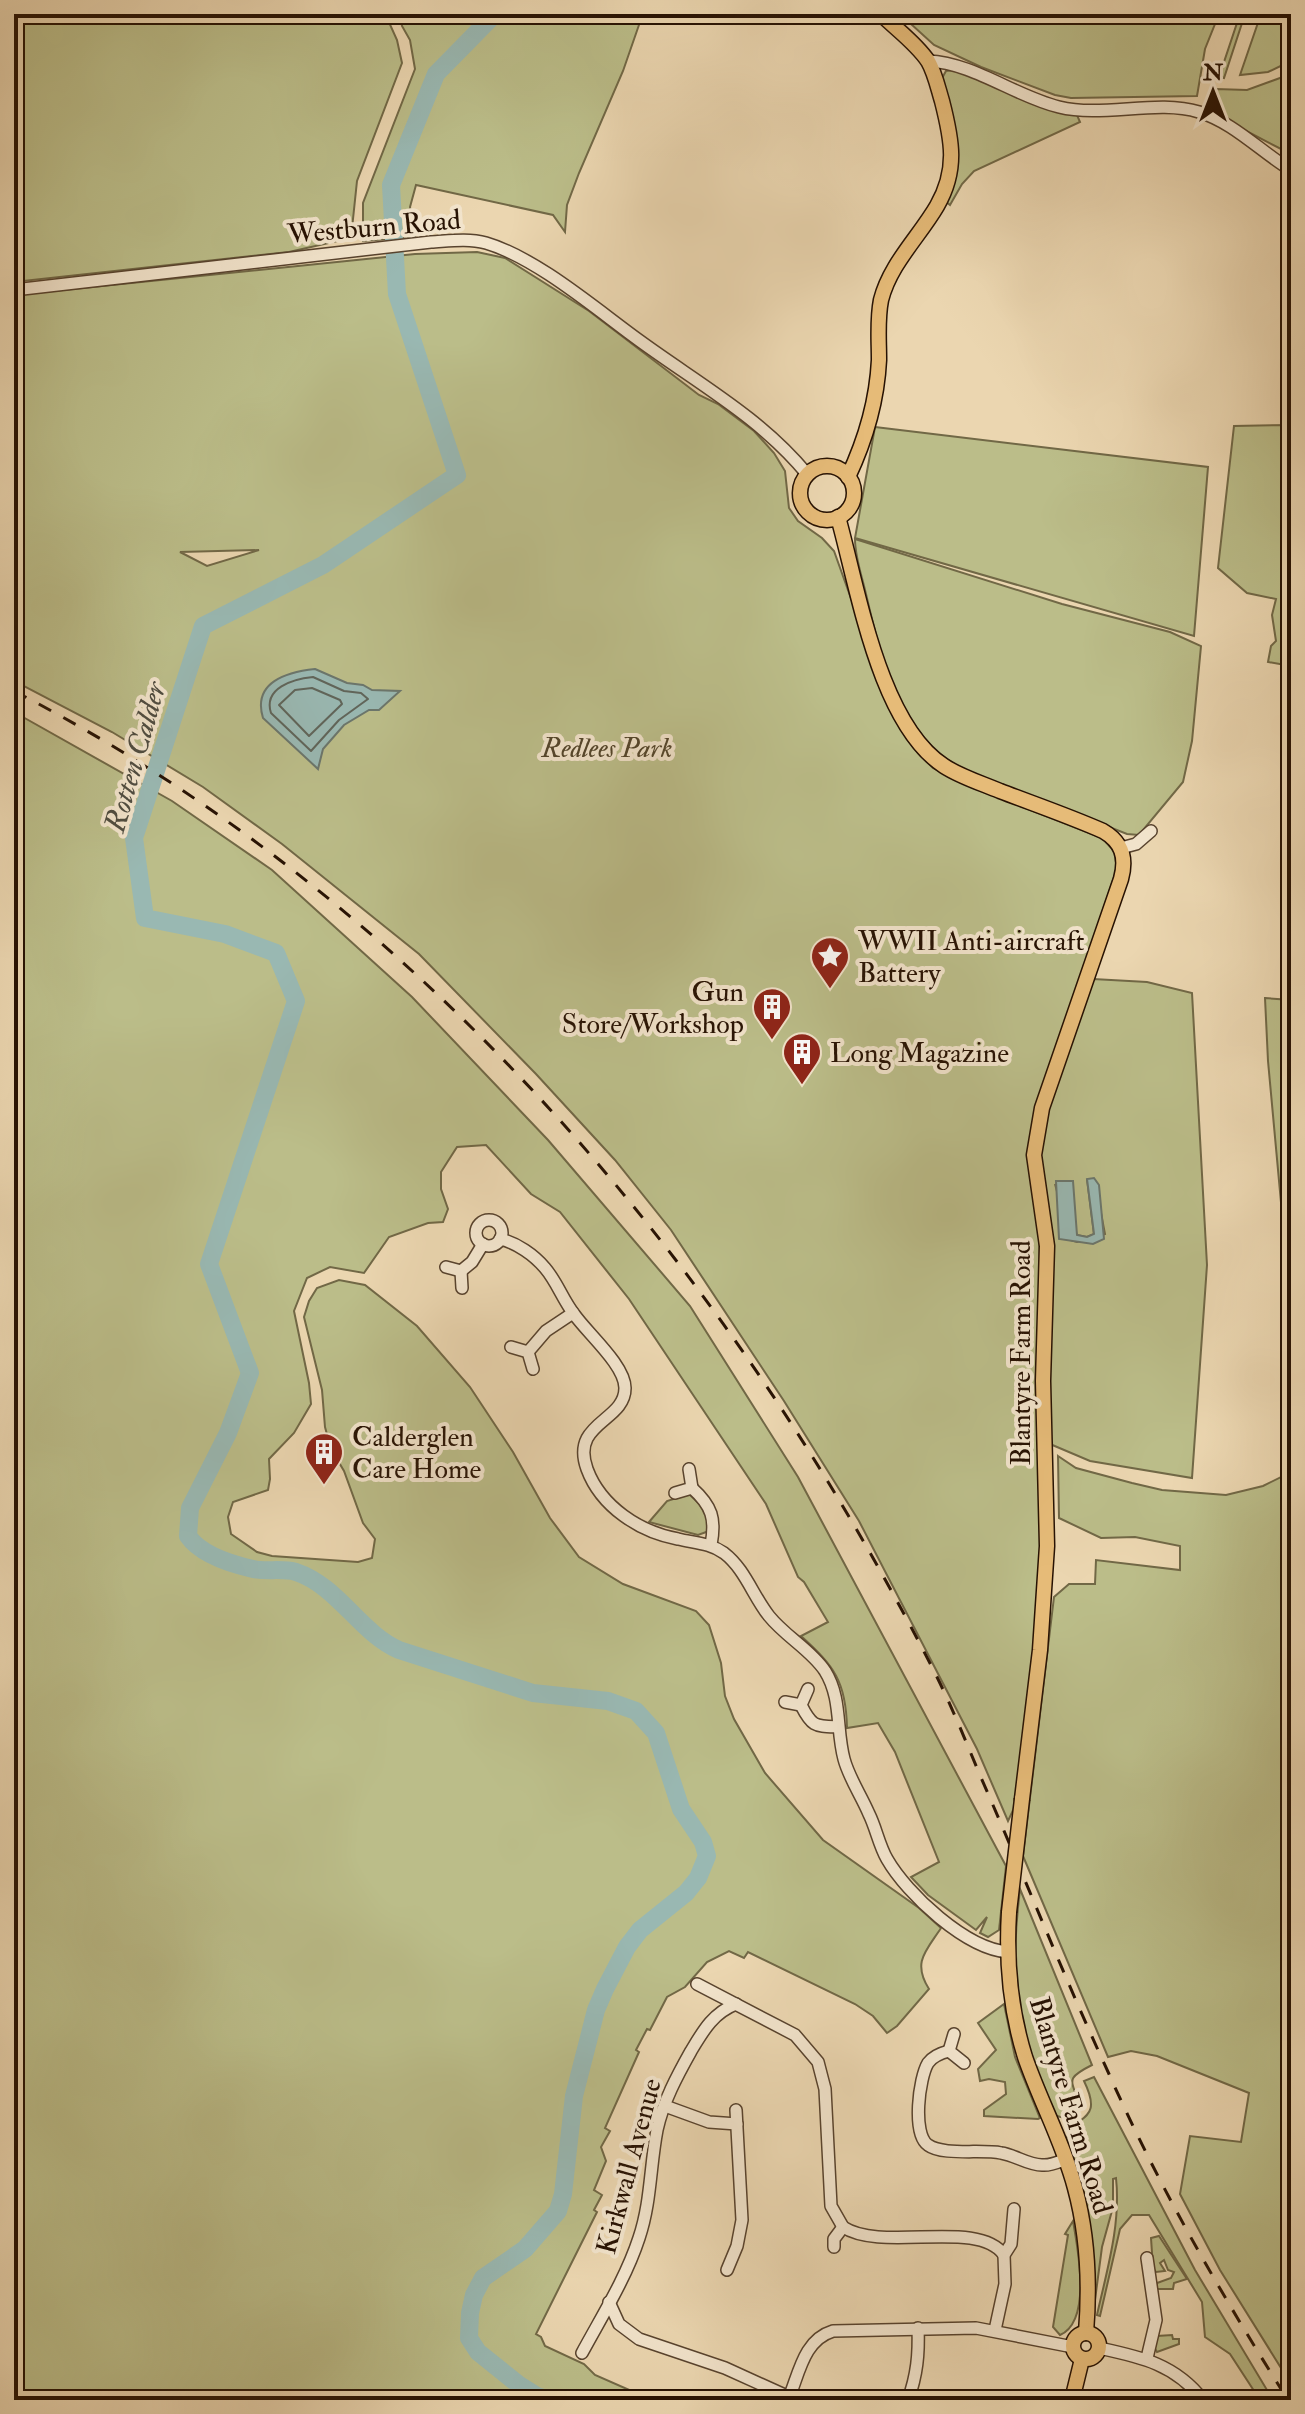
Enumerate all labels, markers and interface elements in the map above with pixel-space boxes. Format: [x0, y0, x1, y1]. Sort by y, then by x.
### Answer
north arrow [1173, 52, 1253, 132]
text: N [1202, 59, 1223, 87]
street label: Westburn Road [285, 202, 462, 253]
water label: Rotten Calder [96, 676, 175, 838]
park label: Redlees Park [540, 731, 673, 766]
place label: WWII Anti-aircraft Battery [857, 924, 1085, 991]
place icon: WWII Anti-aircraft Battery [809, 935, 851, 990]
place label: Gun Store/Workshop [562, 975, 744, 1042]
building icon: Gun Store/Workshop [751, 986, 793, 1041]
building icon: Long Magazine [781, 1031, 823, 1086]
place label: Long Magazine [830, 1036, 1009, 1071]
street label: Blantyre Farm Road [1004, 1240, 1039, 1466]
place label: Calderglen Care Home [352, 1420, 482, 1487]
building icon: Calderglen Care Home [303, 1431, 345, 1486]
street label: Blantyre Farm Road [1021, 1993, 1120, 2219]
street label: Kirkwall Avenue [589, 2074, 670, 2258]

